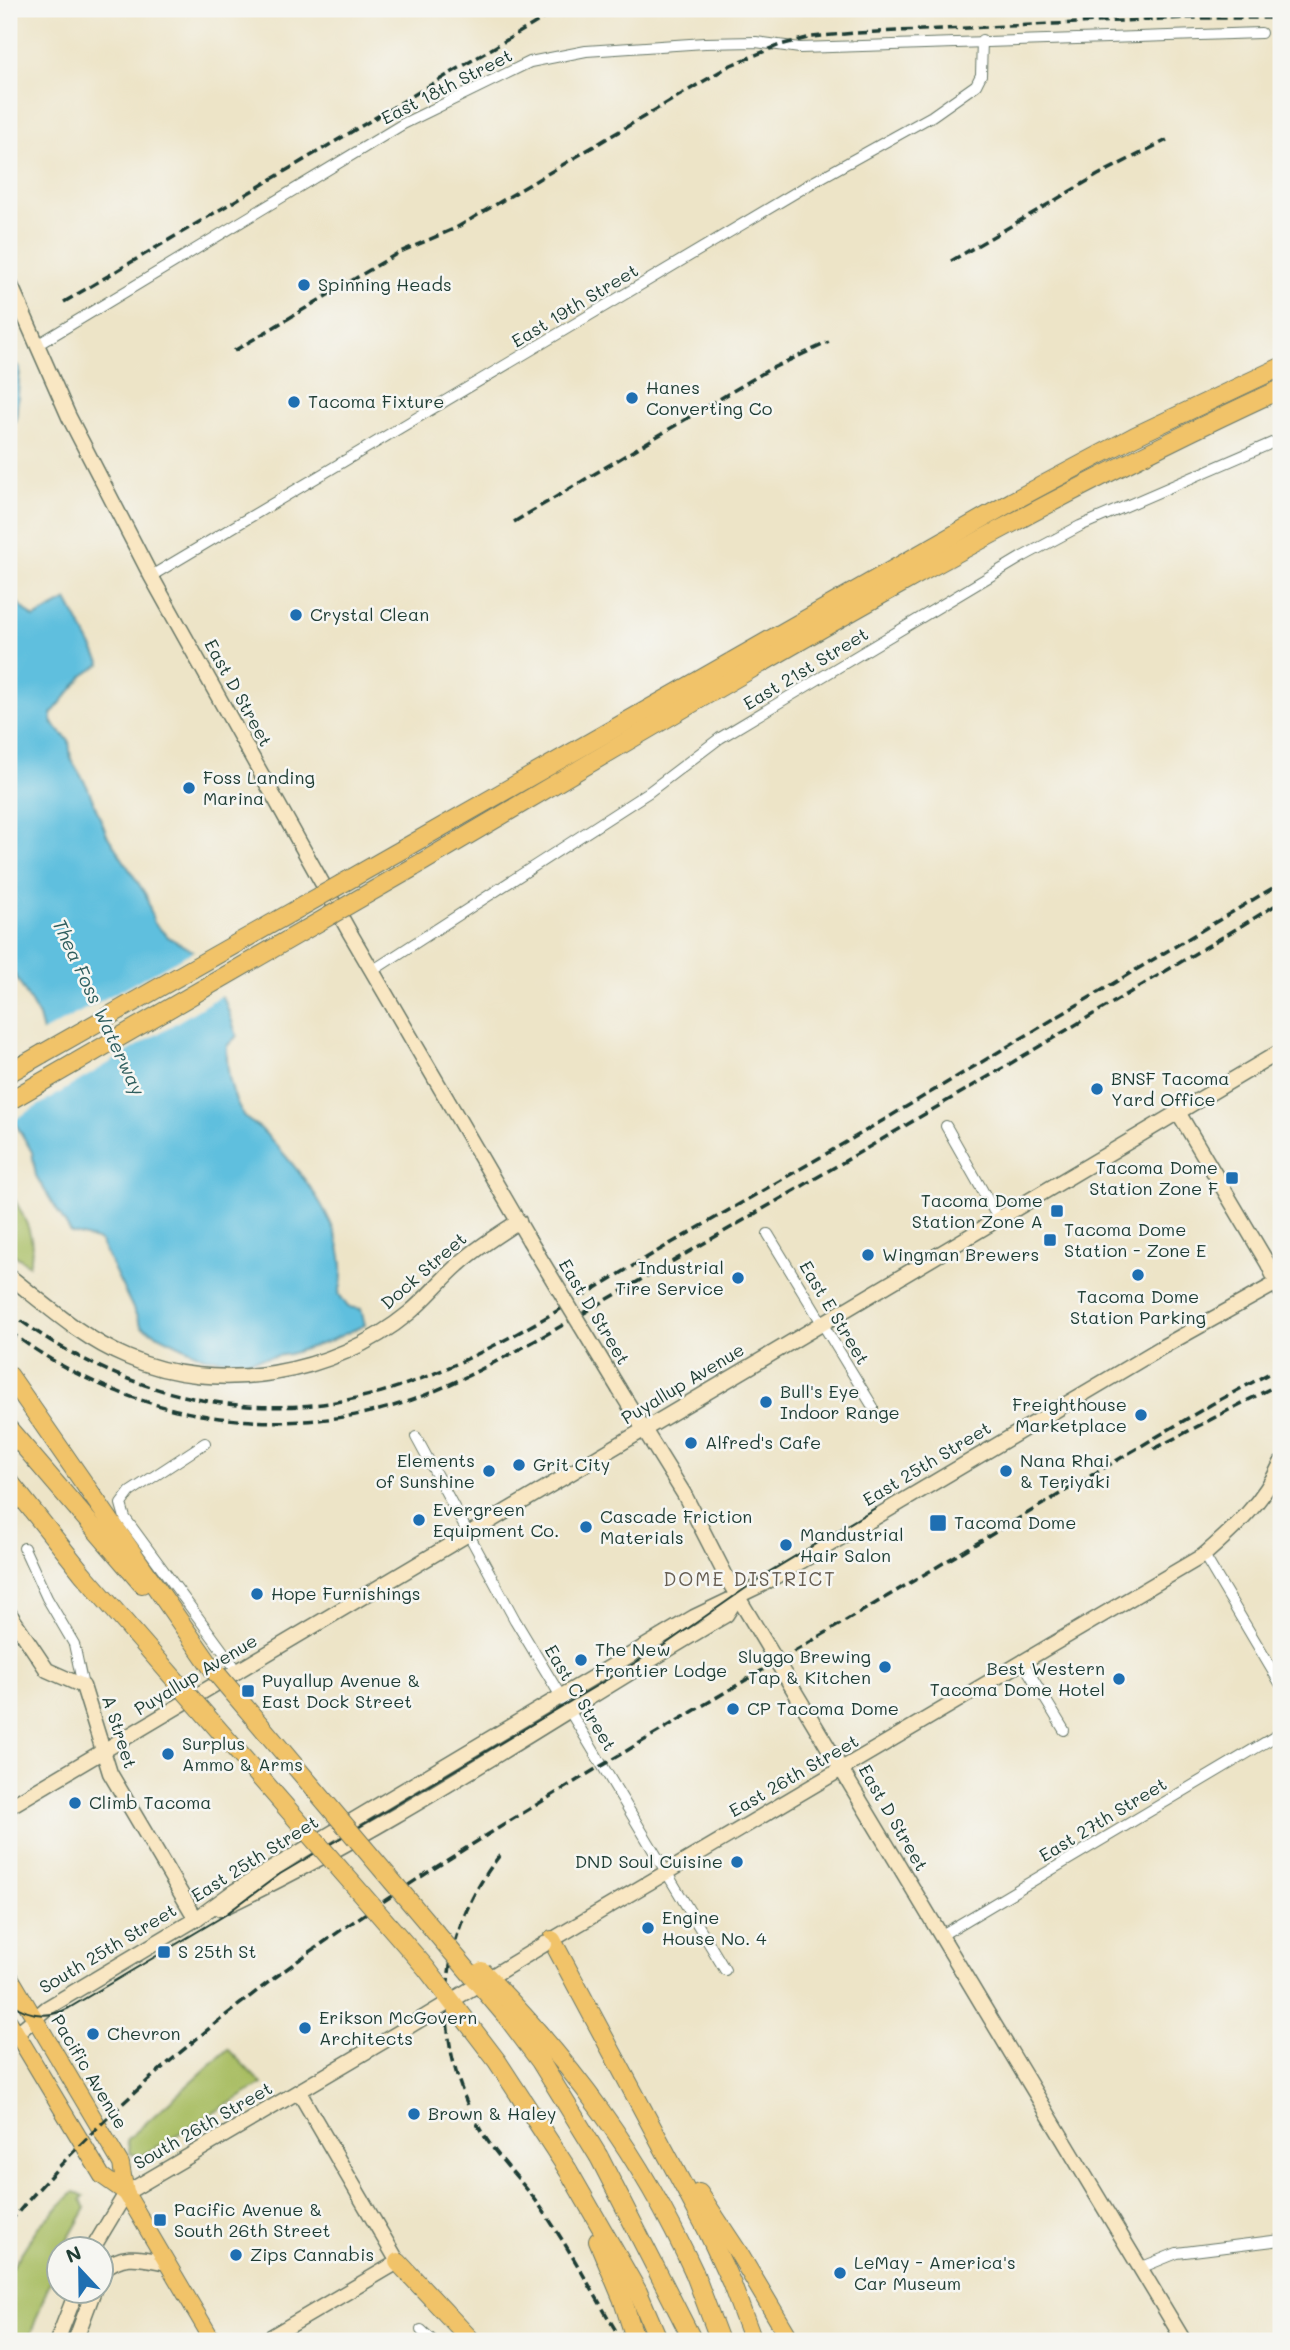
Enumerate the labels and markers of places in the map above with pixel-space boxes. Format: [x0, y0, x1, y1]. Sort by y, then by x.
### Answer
place label: Spinning Heads [318, 272, 452, 296]
marker: Spinning Heads [296, 277, 312, 293]
place label: Hanes Converting Co [646, 375, 773, 420]
place label: Tacoma Fixture [308, 389, 445, 413]
marker: Hanes Converting Co [624, 390, 640, 406]
marker: Tacoma Fixture [286, 394, 302, 410]
place label: Crystal Clean [310, 602, 429, 626]
marker: Crystal Clean [288, 607, 304, 623]
place label: Foss Landing Marina [203, 765, 315, 810]
marker: Foss Landing Marina [181, 780, 197, 796]
place label: BNSF Tacoma Yard Office [1111, 1066, 1229, 1111]
marker: BNSF Tacoma Yard Office [1089, 1081, 1105, 1097]
place label: Tacoma Dome Station Zone F [1089, 1155, 1218, 1200]
marker: Tacoma Dome Station Zone F [1224, 1170, 1240, 1186]
place label: Tacoma Dome Station Zone A [912, 1188, 1043, 1233]
marker: Tacoma Dome Station Zone A [1049, 1203, 1065, 1219]
place label: Tacoma Dome Station - Zone E [1064, 1217, 1206, 1262]
marker: Tacoma Dome Station - Zone E [1042, 1232, 1058, 1248]
place label: Wingman Brewers [882, 1242, 1039, 1266]
marker: Wingman Brewers [860, 1247, 876, 1263]
place label: Industrial Tire Service [615, 1255, 724, 1300]
marker: Tacoma Dome Station Parking [1130, 1267, 1146, 1283]
marker: Industrial Tire Service [730, 1270, 746, 1286]
place label: Tacoma Dome Station Parking [1070, 1284, 1206, 1329]
place label: Bull's Eye Indoor Range [780, 1379, 900, 1424]
place label: Freighthouse Marketplace [1012, 1392, 1127, 1437]
marker: Bull's Eye Indoor Range [758, 1394, 774, 1410]
marker: Freighthouse Marketplace [1133, 1407, 1149, 1423]
place label: Alfred's Cafe [705, 1430, 821, 1454]
marker: Alfred's Cafe [683, 1435, 699, 1451]
place label: Elements of Sunshine [376, 1448, 475, 1493]
place label: Nana Rhai & Teriyaki [1020, 1448, 1110, 1493]
place label: Grit City [533, 1452, 610, 1476]
marker: Grit City [511, 1457, 527, 1473]
marker: Elements of Sunshine [481, 1463, 497, 1479]
marker: Nana Rhai & Teriyaki [998, 1463, 1014, 1479]
place label: Evergreen Equipment Co. [433, 1497, 559, 1542]
place label: Cascade Friction Materials [600, 1504, 752, 1549]
place label: Tacoma Dome [954, 1510, 1076, 1534]
marker: Evergreen Equipment Co. [411, 1512, 427, 1528]
marker: Tacoma Dome [928, 1513, 948, 1533]
marker: Cascade Friction Materials [578, 1519, 594, 1535]
place label: Mandustrial Hair Salon [800, 1522, 904, 1567]
marker: Mandustrial Hair Salon [778, 1537, 794, 1553]
place label: Hope Furnishings [271, 1581, 421, 1605]
marker: Hope Furnishings [249, 1586, 265, 1602]
place label: The New Frontier Lodge [595, 1637, 727, 1682]
place label: Sluggo Brewing Tap & Kitchen [738, 1644, 871, 1689]
marker: The New Frontier Lodge [573, 1652, 589, 1668]
place label: Best Western Tacoma Dome Hotel [930, 1656, 1105, 1701]
marker: Sluggo Brewing Tap & Kitchen [877, 1659, 893, 1675]
place label: Puyallup Avenue & East Dock Street [262, 1668, 420, 1713]
marker: Best Western Tacoma Dome Hotel [1111, 1671, 1127, 1687]
marker: Puyallup Avenue & East Dock Street [240, 1683, 256, 1699]
place label: CP Tacoma Dome [747, 1696, 899, 1720]
marker: CP Tacoma Dome [725, 1701, 741, 1717]
place label: Surplus Ammo & Arms [182, 1731, 303, 1776]
marker: Surplus Ammo & Arms [160, 1746, 176, 1762]
place label: Climb Tacoma [89, 1790, 212, 1814]
marker: Climb Tacoma [67, 1795, 83, 1811]
place label: DND Soul Cuisine [575, 1849, 723, 1873]
marker: DND Soul Cuisine [729, 1854, 745, 1870]
place label: Engine House No. 4 [662, 1905, 767, 1950]
marker: Engine House No. 4 [640, 1920, 656, 1936]
place label: S 25th St [178, 1939, 256, 1963]
marker: S 25th St [156, 1944, 172, 1960]
place label: Erikson McGovern Architects [319, 2005, 477, 2050]
marker: Erikson McGovern Architects [297, 2020, 313, 2036]
place label: Chevron [107, 2021, 180, 2045]
marker: Chevron [85, 2026, 101, 2042]
place label: Brown & Haley [428, 2101, 556, 2125]
marker: Brown & Haley [406, 2106, 422, 2122]
place label: Pacific Avenue & South 26th Street [174, 2197, 331, 2242]
marker: Pacific Avenue & South 26th Street [152, 2212, 168, 2228]
place label: Zips Cannabis [250, 2242, 374, 2266]
marker: Zips Cannabis [228, 2247, 244, 2263]
place label: LeMay - America's Car Museum [854, 2250, 1016, 2295]
marker: LeMay - America's Car Museum [832, 2265, 848, 2281]

